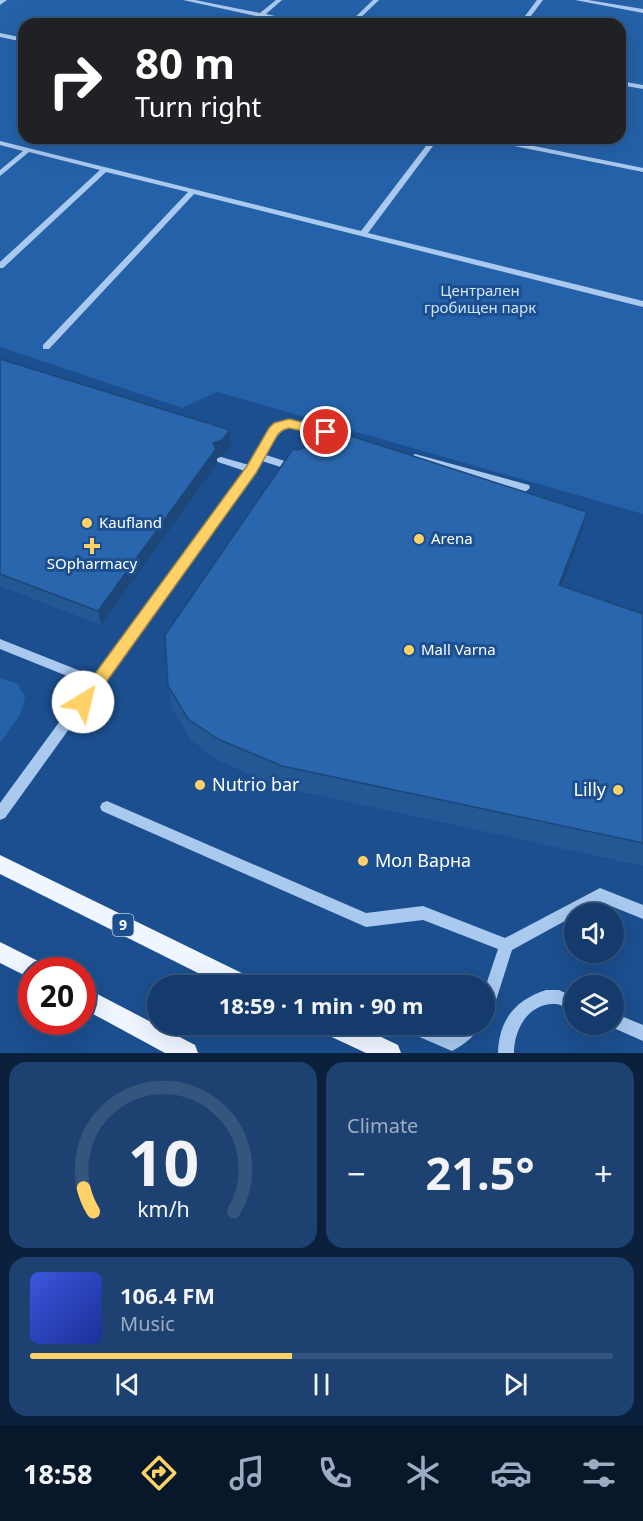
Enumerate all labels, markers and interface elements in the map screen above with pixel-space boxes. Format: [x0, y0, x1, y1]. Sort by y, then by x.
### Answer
text: 80 m [135, 34, 235, 91]
icon: right [36, 42, 114, 120]
text: Turn right [135, 88, 261, 125]
park label: Централен гробищен парк [424, 280, 536, 317]
pin [300, 406, 351, 457]
icon: arrive [309, 415, 342, 448]
place label: Kaufland [99, 512, 162, 532]
marker: Kaufland [80, 516, 94, 530]
place label: Arena [431, 528, 473, 548]
marker: Arena [412, 532, 426, 546]
marker: SOpharmacy [85, 539, 99, 553]
place label: SOpharmacy [47, 553, 138, 573]
place label: Mall Varna [421, 639, 496, 659]
marker: Mall Varna [402, 643, 416, 657]
position arrow [51, 670, 115, 734]
place label: Nutrio bar [212, 772, 300, 796]
place label: Lilly [573, 777, 607, 801]
marker: Nutrio bar [193, 778, 207, 792]
marker: Lilly [611, 783, 625, 797]
place label: Мол Варна [375, 848, 471, 872]
marker: Мол Варна [356, 854, 370, 868]
map controls [564, 903, 624, 1035]
button: sound [564, 903, 624, 963]
road number: 9 [112, 914, 134, 936]
speed limit sign: 20 [18, 957, 96, 1035]
button: layers [564, 975, 624, 1035]
text: 18:59 · 1 min · 90 m [219, 990, 423, 1020]
text: Climate [347, 1112, 418, 1139]
text: 10 [127, 1119, 199, 1204]
text: 21.5° [426, 1142, 534, 1203]
text: − [347, 1151, 366, 1196]
text: + [594, 1151, 613, 1196]
text: km/h [137, 1194, 189, 1223]
text: 106.4 FM [120, 1280, 215, 1310]
text: Music [120, 1310, 175, 1337]
icon: previous [111, 1368, 144, 1401]
icon: pause [305, 1368, 338, 1401]
icon: next [499, 1368, 532, 1401]
icon: directions [138, 1452, 180, 1494]
icon: music [226, 1452, 268, 1494]
icon: phone [314, 1452, 356, 1494]
icon: climate [402, 1452, 444, 1494]
icon: car [490, 1452, 532, 1494]
icon: filters [578, 1452, 620, 1494]
text: 18:58 [23, 1455, 92, 1492]

